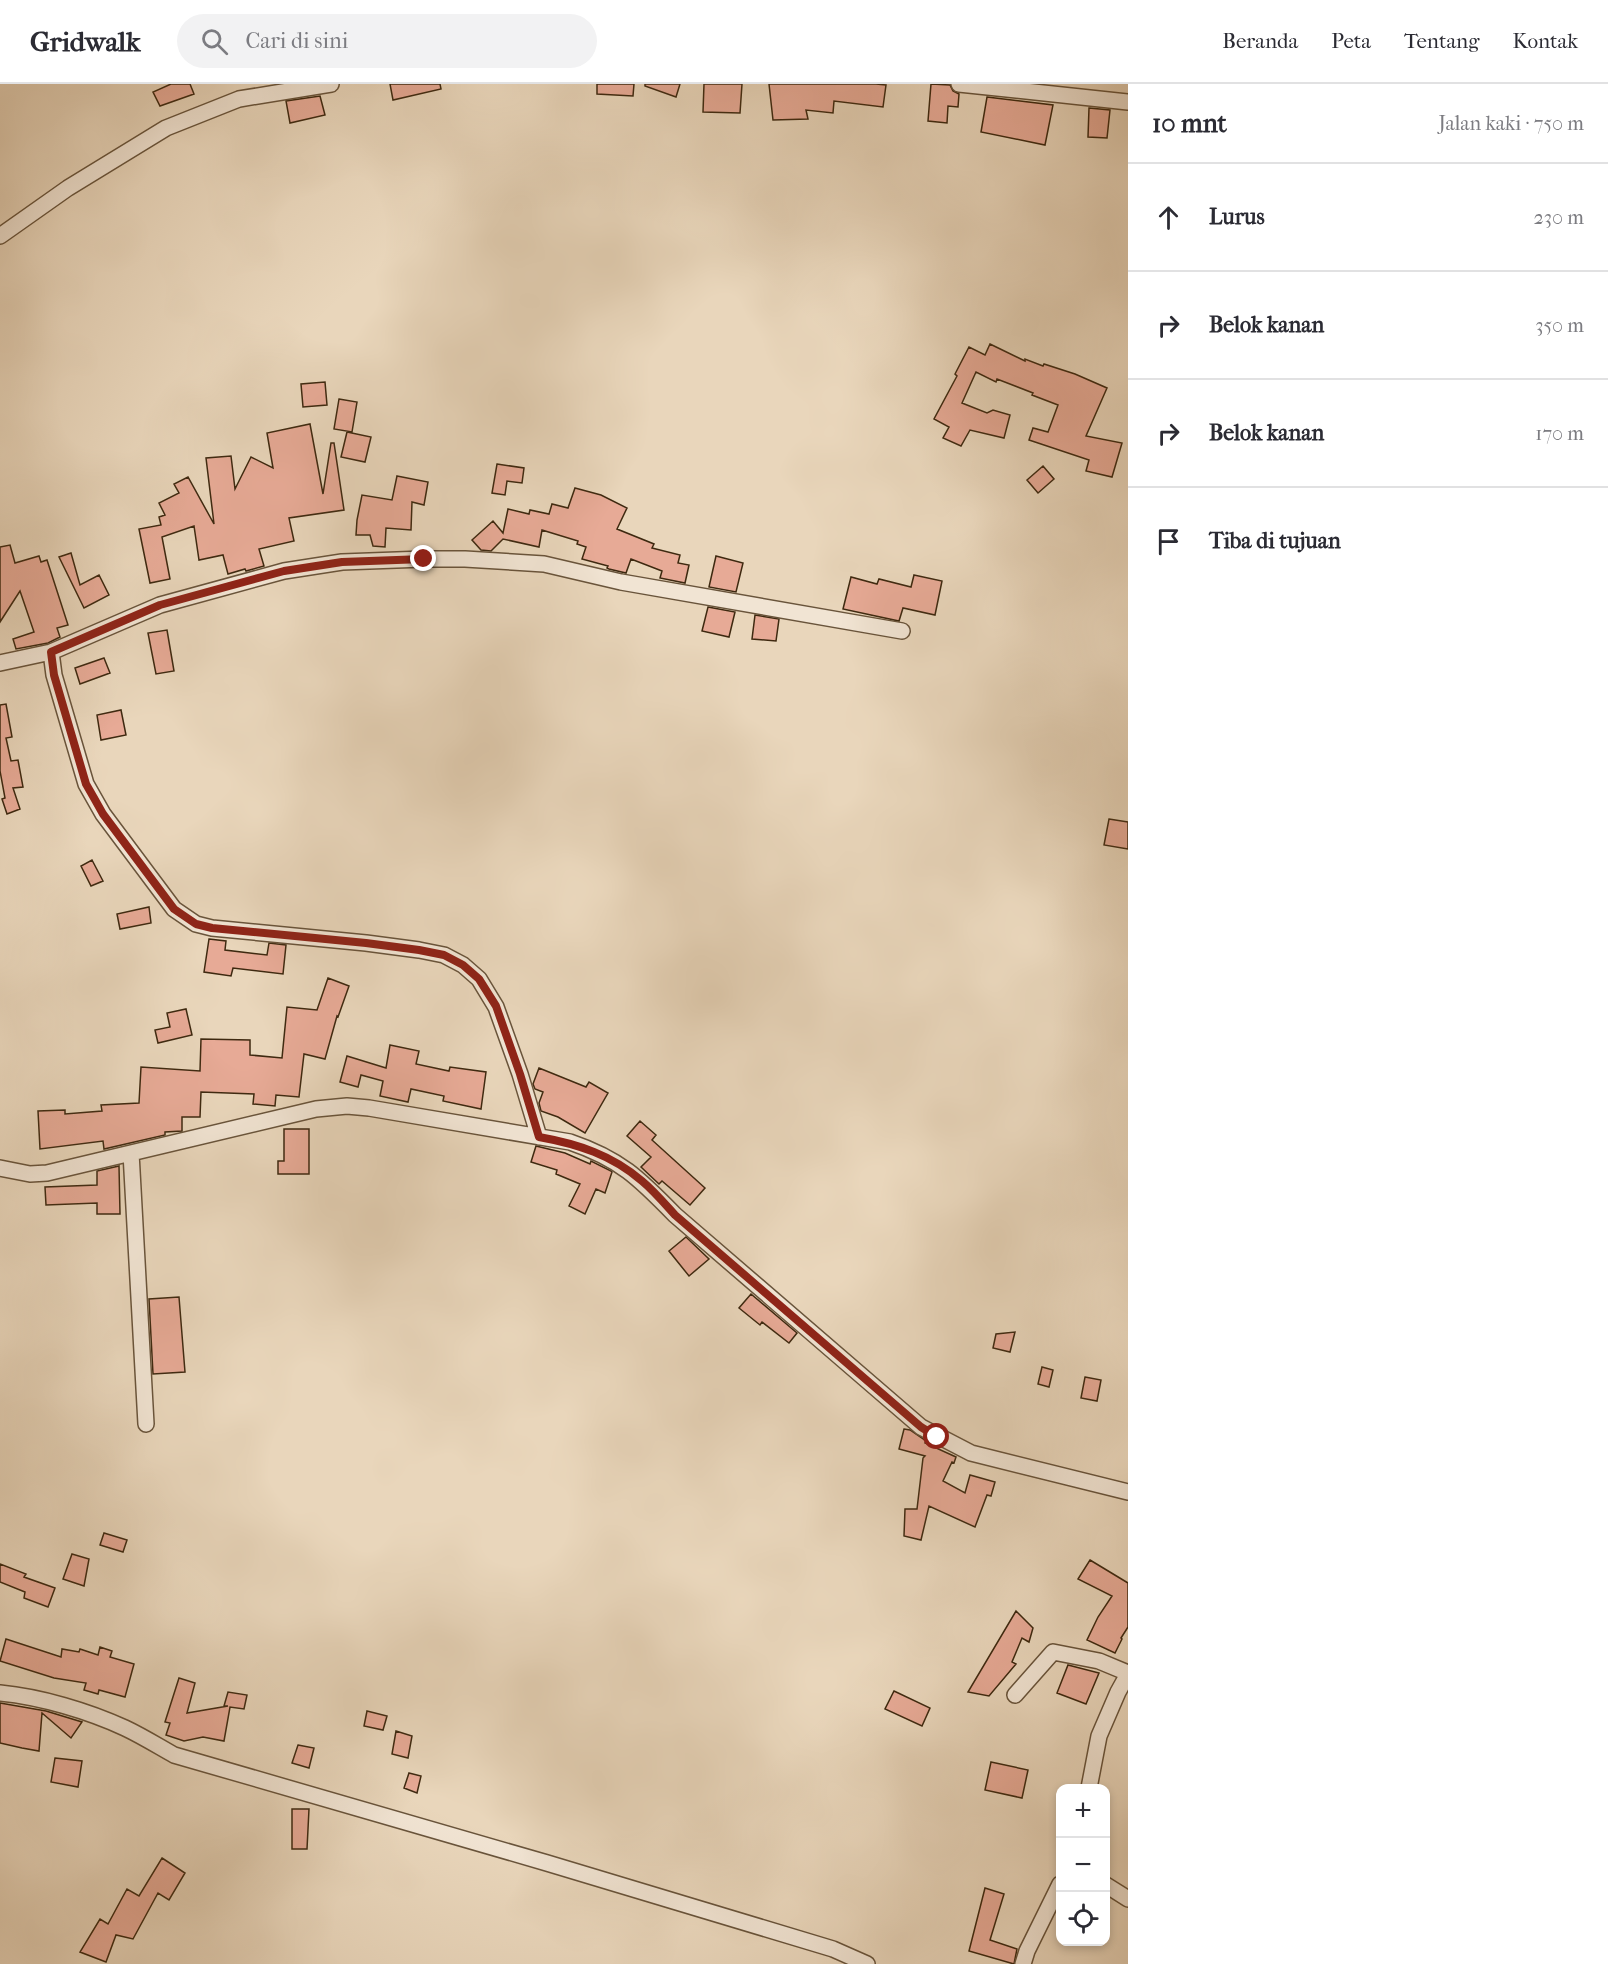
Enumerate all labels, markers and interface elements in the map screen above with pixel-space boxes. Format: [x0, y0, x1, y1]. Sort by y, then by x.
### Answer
search box [177, 14, 597, 68]
text: Gridwalk [30, 25, 141, 58]
icon: search [198, 25, 231, 58]
text: Cari di sini [246, 28, 348, 54]
text: Beranda [1222, 29, 1298, 53]
text: Peta [1331, 29, 1371, 53]
text: Tentang [1404, 29, 1480, 53]
text: Kontak [1513, 29, 1578, 53]
text: 10 mnt [1152, 108, 1227, 139]
text: Jalan kaki · 750 m [1438, 112, 1584, 135]
icon: ahead [1152, 201, 1185, 234]
text: Lurus [1209, 204, 1265, 230]
text: 230 m [1534, 206, 1584, 229]
icon: right [1152, 309, 1185, 342]
text: Belok kanan [1209, 312, 1324, 338]
text: 350 m [1535, 314, 1584, 337]
icon: right [1152, 417, 1185, 450]
text: Belok kanan [1209, 420, 1324, 446]
text: 170 m [1535, 422, 1584, 445]
icon: arrive [1152, 525, 1185, 558]
text: Tiba di tujuan [1209, 528, 1341, 554]
route end [410, 545, 436, 571]
route start [923, 1423, 949, 1449]
map controls [1056, 1784, 1110, 1946]
button: + [1056, 1784, 1110, 1838]
button: − [1056, 1838, 1110, 1892]
button: locate [1056, 1892, 1110, 1946]

